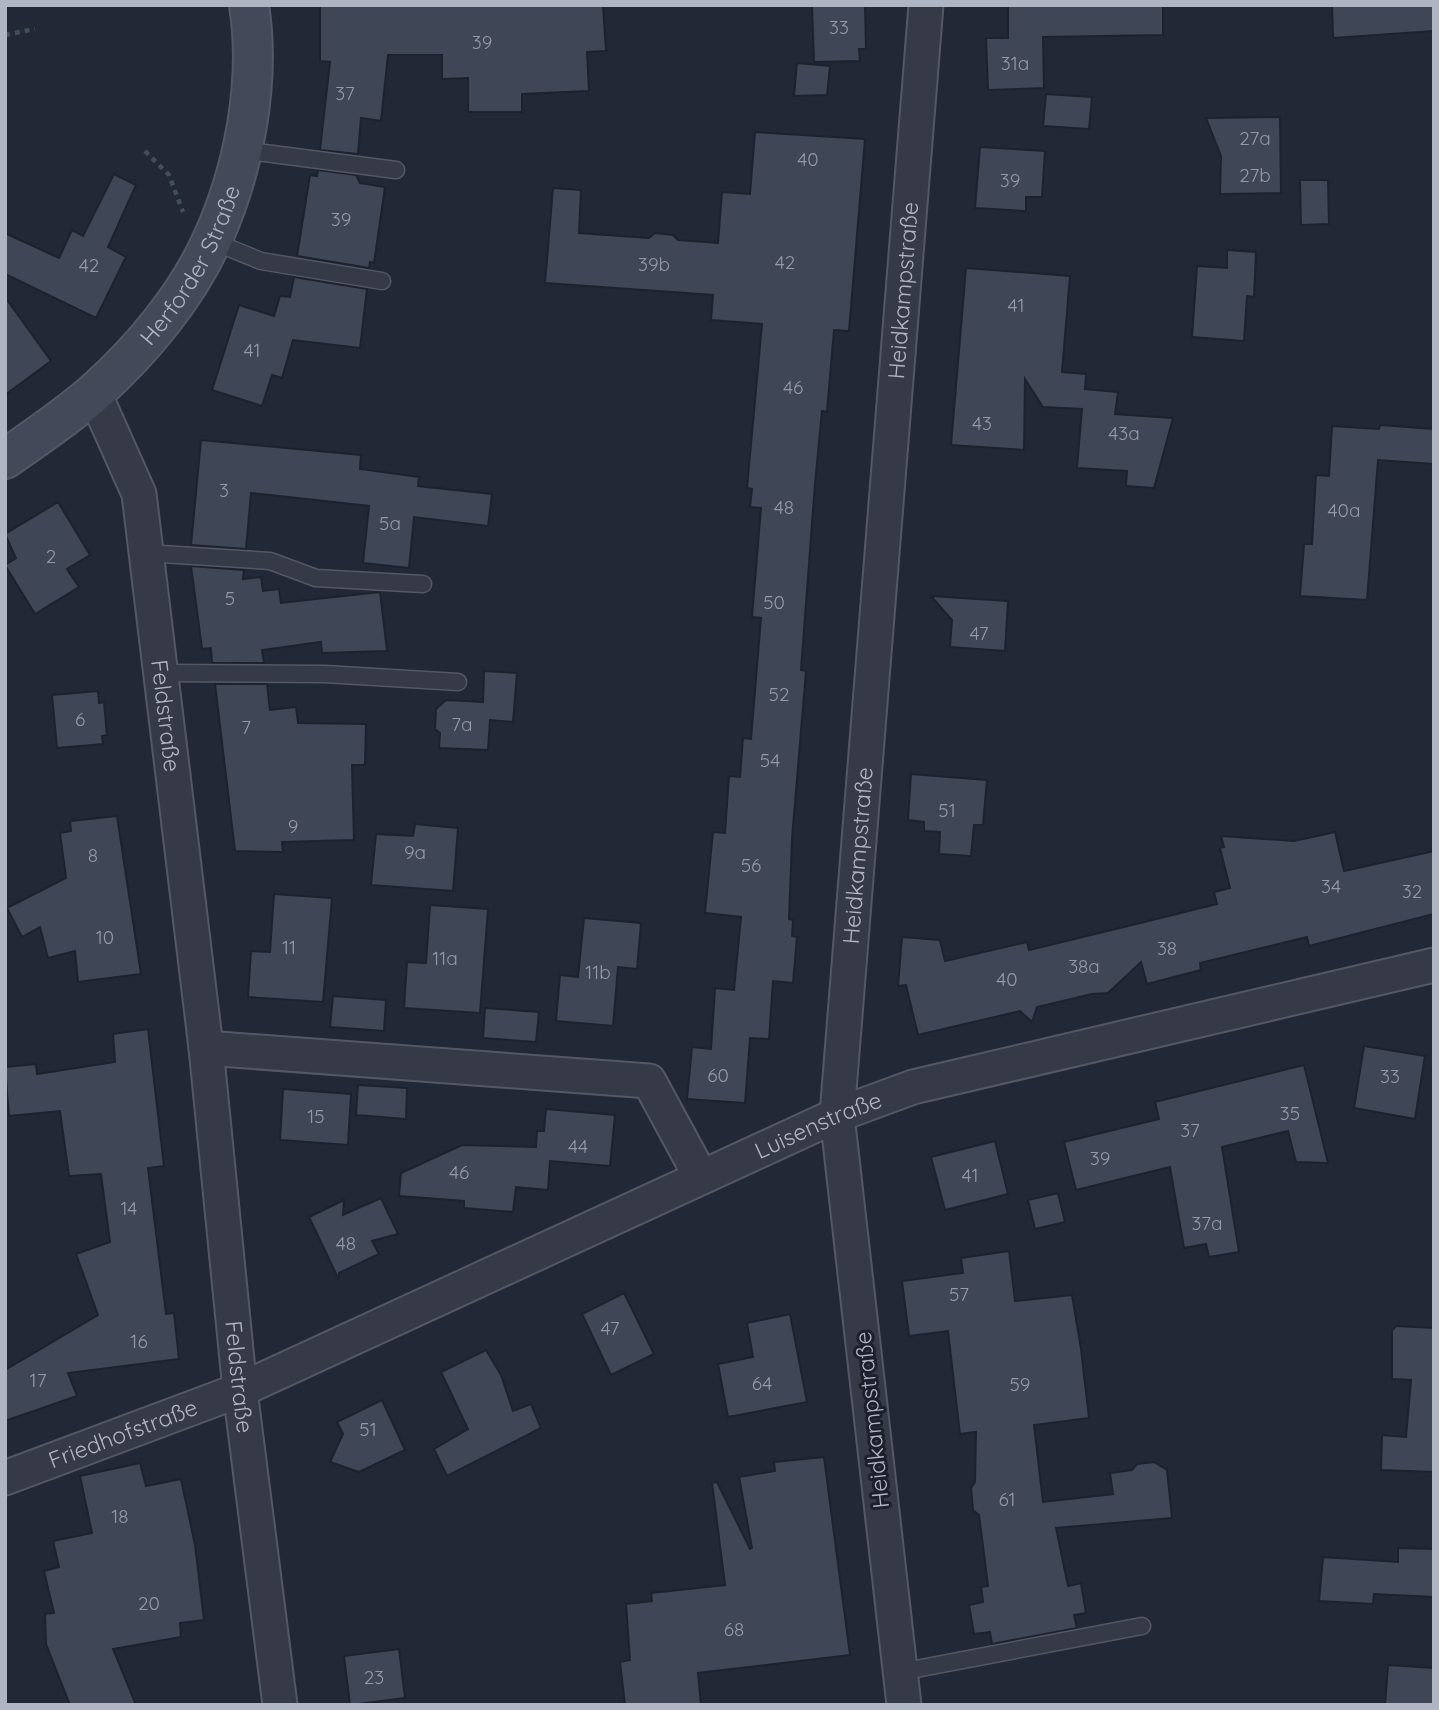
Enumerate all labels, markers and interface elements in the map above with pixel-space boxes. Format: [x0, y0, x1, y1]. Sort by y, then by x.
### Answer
house number: 33 [829, 15, 849, 39]
house number: 39 [472, 30, 492, 54]
house number: 31a [1001, 51, 1029, 75]
house number: 37 [335, 81, 355, 105]
house number: 27a [1239, 126, 1271, 150]
house number: 40 [797, 147, 819, 171]
house number: 27b [1239, 163, 1271, 187]
house number: 39 [1000, 168, 1020, 192]
street label: Herforder Straße [133, 181, 246, 351]
street label: Heidkampstraße [881, 201, 924, 380]
house number: 39 [331, 207, 351, 231]
house number: 42 [775, 250, 795, 274]
house number: 39b [638, 252, 670, 276]
house number: 42 [79, 253, 99, 277]
house number: 41 [1008, 293, 1024, 317]
house number: 41 [244, 338, 260, 362]
house number: 46 [783, 375, 803, 399]
house number: 43 [972, 411, 992, 435]
house number: 43a [1108, 421, 1140, 445]
house number: 3 [219, 478, 229, 502]
house number: 48 [774, 495, 794, 519]
house number: 40a [1328, 498, 1360, 522]
house number: 5a [379, 511, 401, 535]
house number: 2 [46, 544, 56, 568]
house number: 5 [225, 586, 235, 610]
house number: 50 [763, 590, 785, 614]
house number: 47 [969, 621, 989, 645]
street label: Feldstraße [145, 658, 187, 773]
house number: 52 [769, 682, 789, 706]
house number: 6 [75, 707, 85, 731]
house number: 7a [451, 712, 473, 736]
house number: 7 [241, 715, 251, 739]
house number: 54 [760, 748, 780, 772]
street label: Heidkampstraße [836, 766, 879, 945]
house number: 51 [938, 798, 956, 822]
house number: 9 [288, 814, 298, 838]
house number: 9a [404, 840, 426, 864]
house number: 8 [88, 843, 98, 867]
house number: 56 [741, 853, 761, 877]
house number: 34 [1321, 874, 1341, 898]
house number: 32 [1402, 879, 1422, 903]
house number: 10 [96, 925, 114, 949]
house number: 11 [282, 935, 296, 959]
house number: 38 [1157, 936, 1177, 960]
house number: 11a [432, 946, 458, 970]
house number: 38a [1068, 954, 1100, 978]
house number: 11b [585, 960, 611, 984]
house number: 40 [996, 967, 1018, 991]
house number: 60 [707, 1063, 729, 1087]
house number: 33 [1380, 1064, 1400, 1088]
street label: Luisenstraße [750, 1085, 885, 1165]
house number: 35 [1280, 1101, 1300, 1125]
house number: 15 [307, 1104, 325, 1128]
house number: 37 [1180, 1118, 1200, 1142]
house number: 44 [568, 1134, 588, 1158]
house number: 39 [1090, 1146, 1110, 1170]
house number: 46 [449, 1160, 469, 1184]
house number: 41 [962, 1163, 978, 1187]
house number: 14 [121, 1196, 137, 1220]
house number: 37a [1191, 1211, 1223, 1235]
house number: 48 [336, 1231, 356, 1255]
house number: 57 [949, 1282, 969, 1306]
house number: 47 [600, 1316, 620, 1340]
street label: Feldstraße [219, 1319, 260, 1435]
house number: 16 [130, 1329, 148, 1353]
street label: Heidkampstraße [848, 1330, 895, 1510]
house number: 17 [30, 1368, 47, 1392]
house number: 64 [752, 1371, 772, 1395]
house number: 59 [1010, 1372, 1030, 1396]
street label: Friedhofstraße [44, 1392, 201, 1474]
house number: 51 [359, 1417, 377, 1441]
house number: 61 [998, 1487, 1016, 1511]
house number: 18 [111, 1504, 129, 1528]
house number: 20 [138, 1591, 160, 1615]
house number: 68 [724, 1617, 744, 1641]
house number: 23 [364, 1665, 384, 1689]

